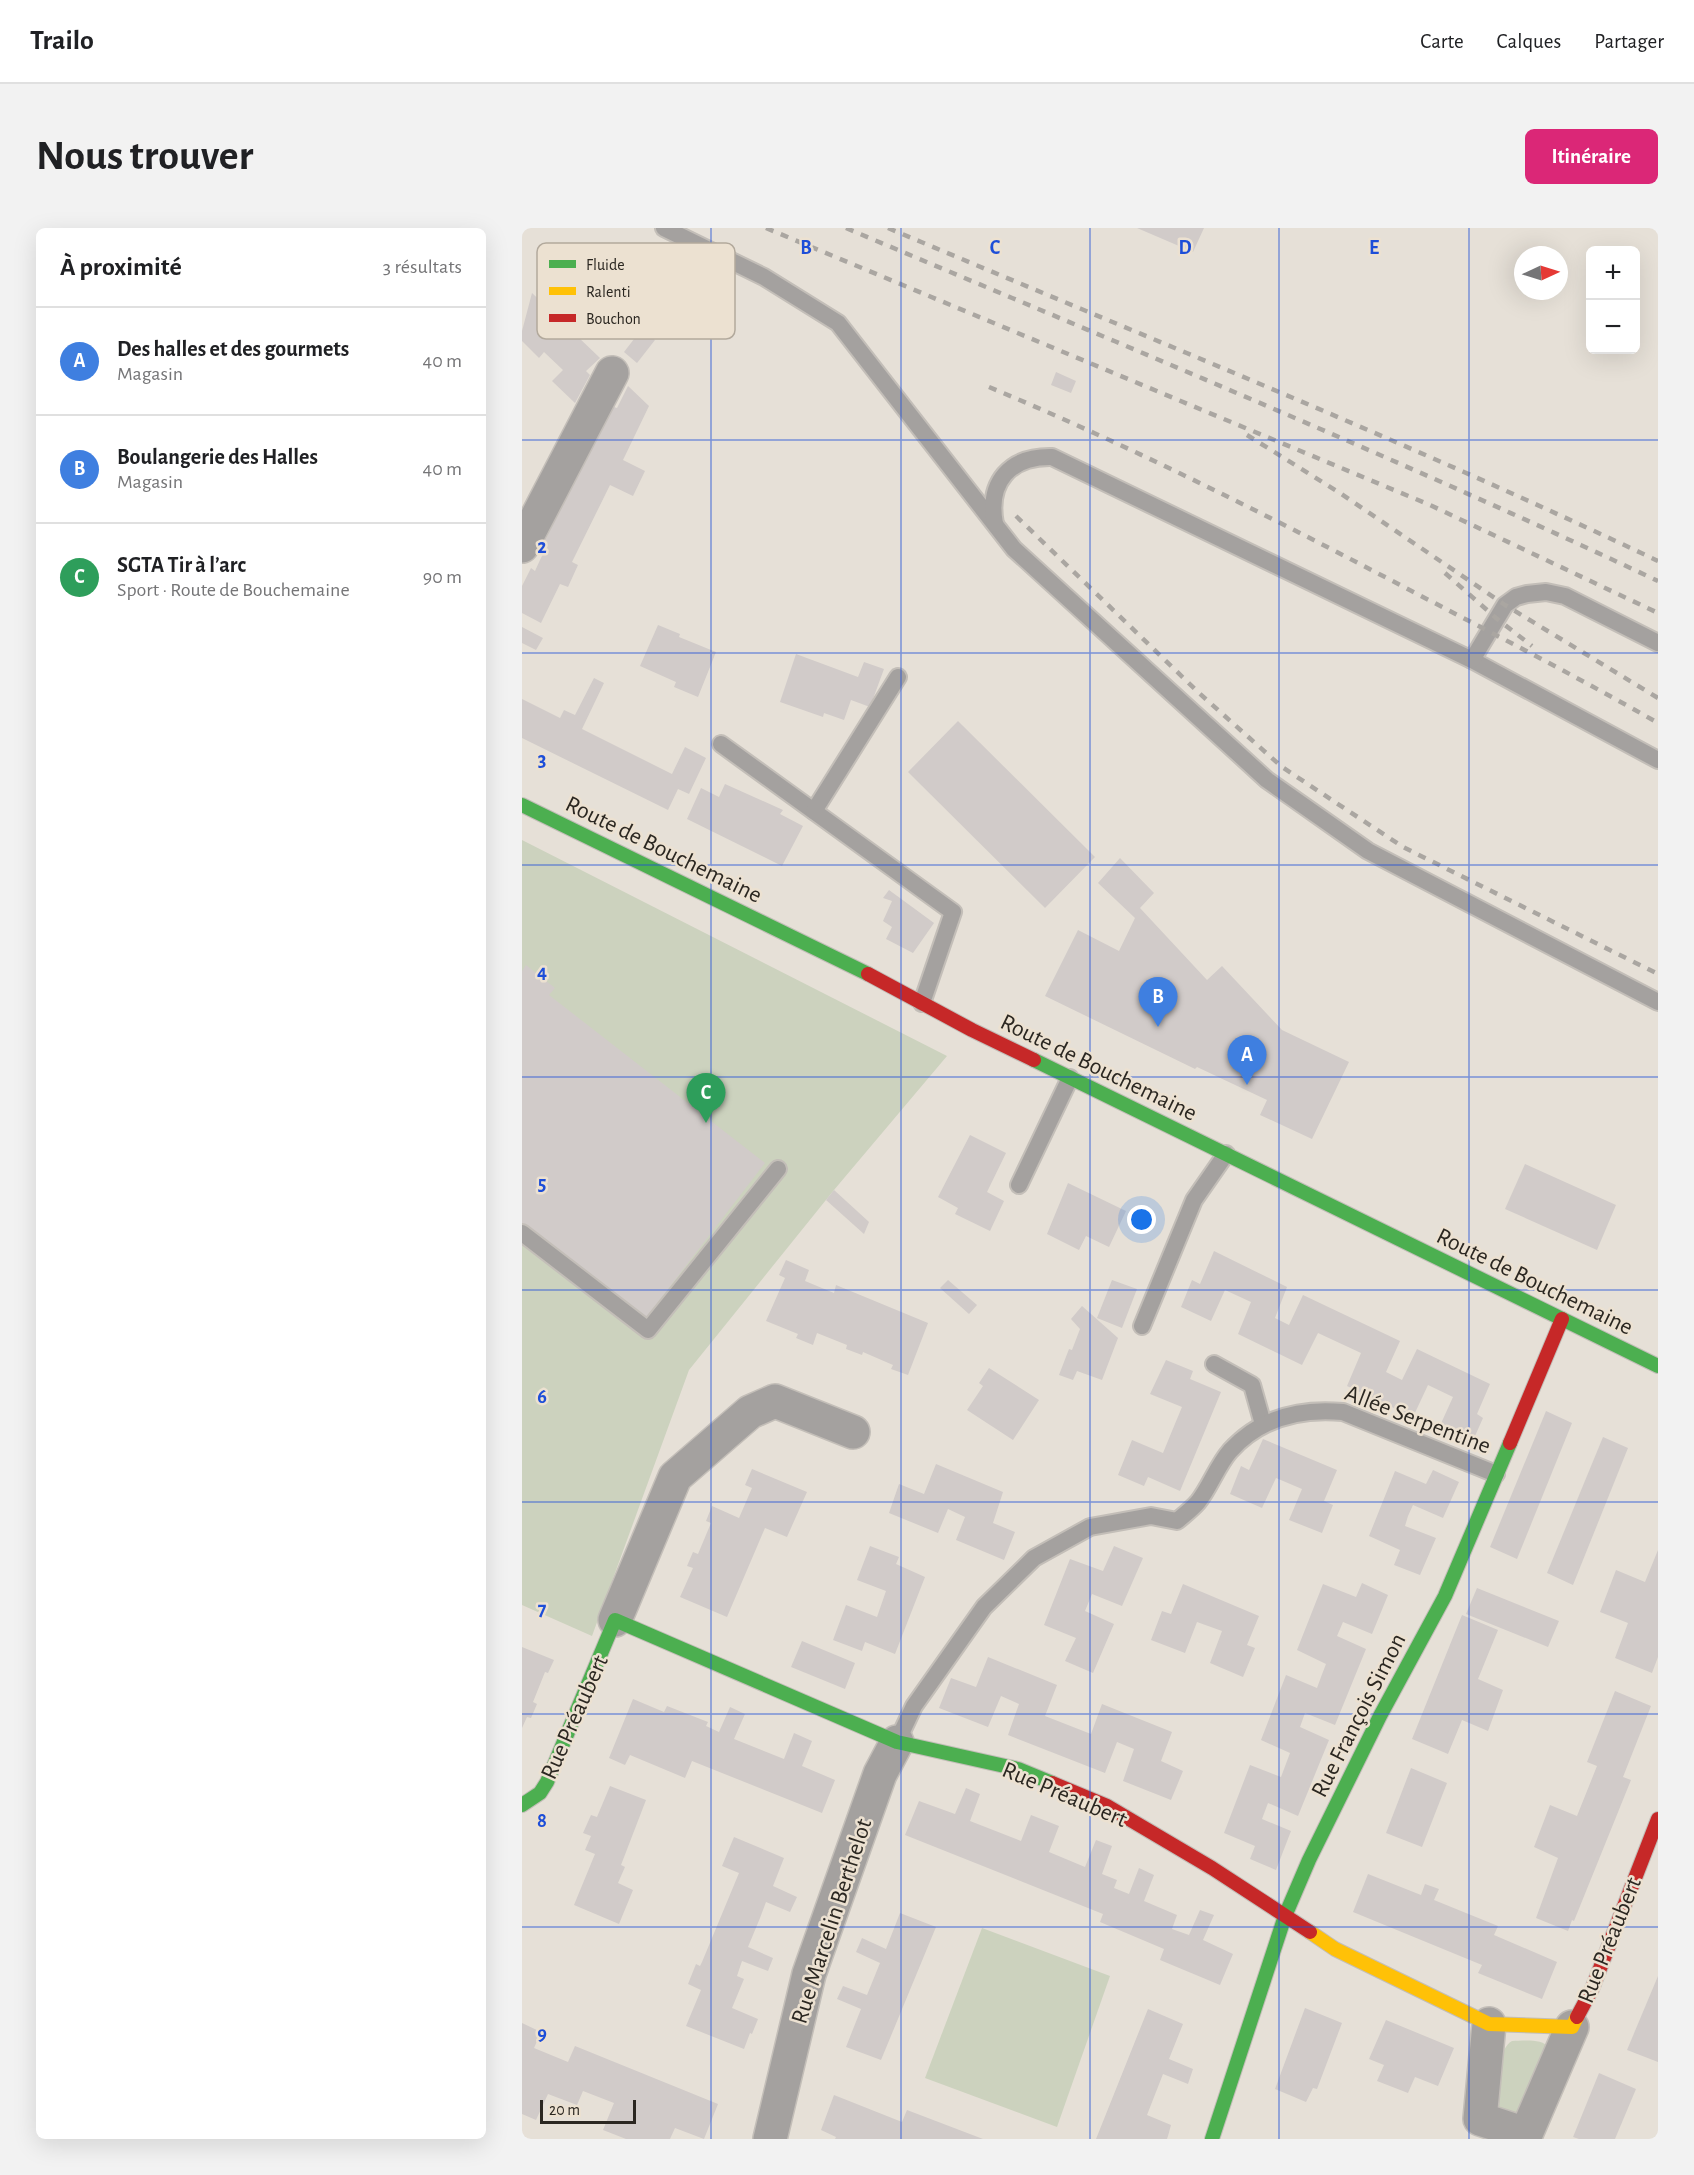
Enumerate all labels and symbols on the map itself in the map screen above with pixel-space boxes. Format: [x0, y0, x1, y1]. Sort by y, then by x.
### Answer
text: B [800, 238, 812, 258]
text: C [990, 238, 1001, 258]
text: D [1178, 238, 1192, 258]
text: E [1369, 238, 1379, 258]
legend [537, 243, 735, 339]
north arrow [1514, 246, 1568, 300]
text: Fluide [586, 257, 625, 273]
text: Ralenti [586, 284, 631, 300]
text: Bouchon [586, 311, 641, 327]
text: 2 [537, 537, 547, 557]
text: 3 [538, 750, 546, 770]
street label: Route de Bouchemaine [562, 792, 766, 908]
text: 4 [537, 962, 547, 982]
pin: B [1138, 978, 1178, 1027]
street label: Route de Bouchemaine [997, 1010, 1201, 1126]
pin: A [1228, 1036, 1266, 1085]
pin: C [686, 1074, 726, 1123]
text: 5 [538, 1174, 546, 1194]
your location [1127, 1205, 1156, 1234]
street label: Route de Bouchemaine [1433, 1224, 1637, 1340]
street label: Allée Serpentine [1341, 1381, 1494, 1459]
text: 6 [537, 1387, 547, 1407]
text: 7 [538, 1599, 547, 1619]
street label: Rue François Simon [1307, 1630, 1411, 1801]
street label: Rue Préaubert [537, 1651, 613, 1783]
street label: Rue Préaubert [999, 1758, 1131, 1832]
text: 8 [537, 1811, 547, 1831]
street label: Rue Marcelin Berthelot [788, 1816, 876, 2027]
street label: Rue Préaubert [1574, 1874, 1646, 2007]
text: 9 [537, 2024, 547, 2044]
scale bar [540, 2097, 636, 2124]

